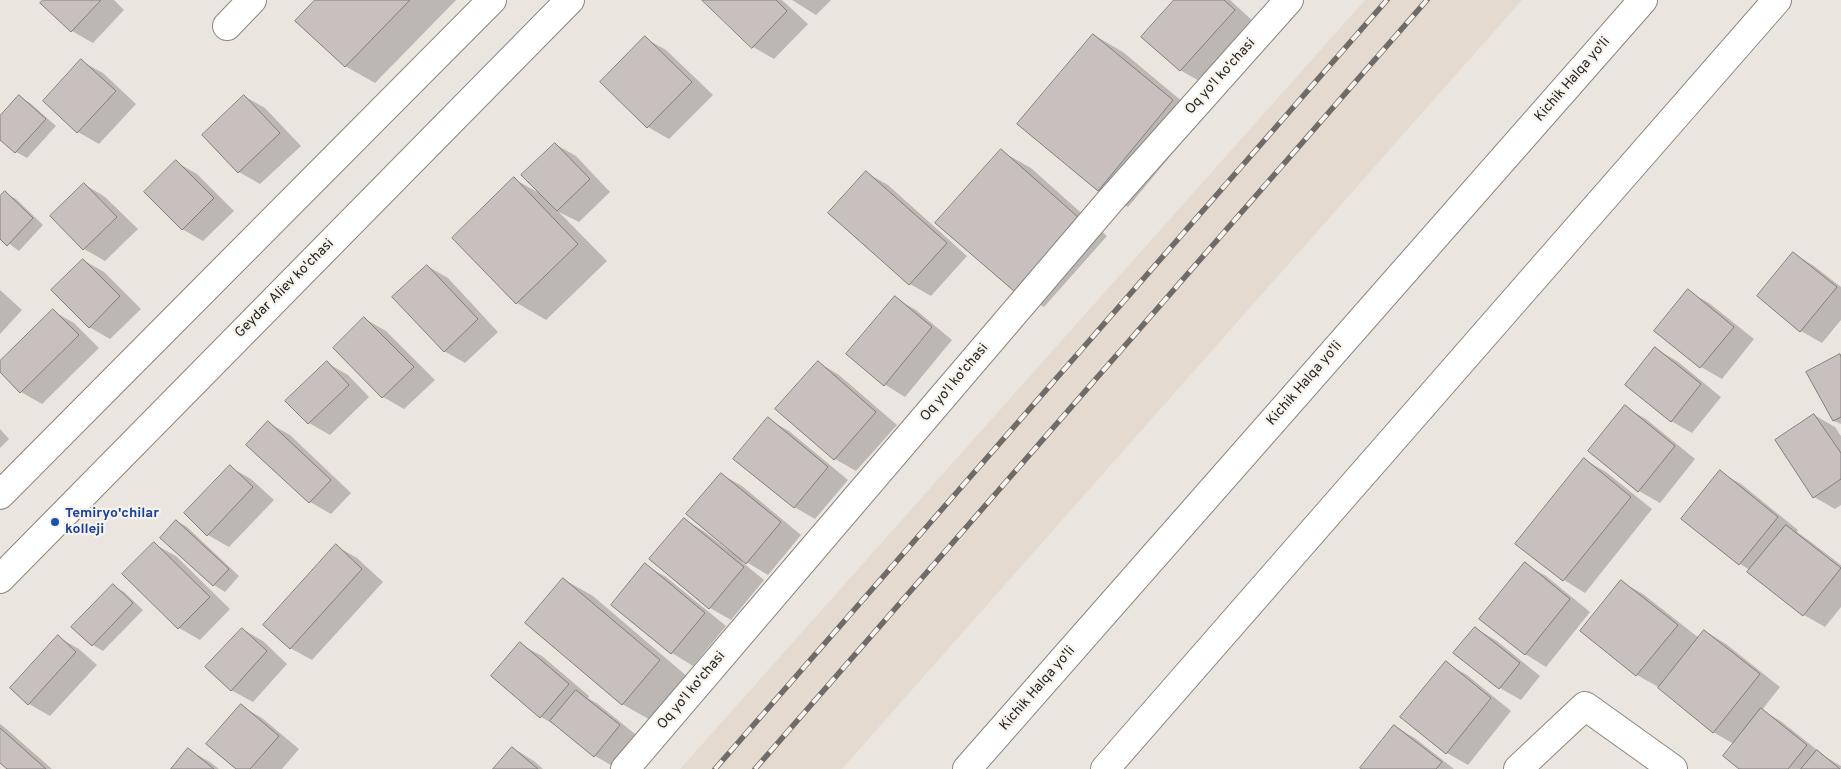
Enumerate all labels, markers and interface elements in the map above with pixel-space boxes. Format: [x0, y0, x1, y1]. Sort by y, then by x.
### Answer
street label: Kichik Halqa yo'li [1532, 34, 1614, 126]
street label: Oq yo'l ko'chasi [1182, 35, 1260, 119]
street label: Geydar Aliev ko'chasi [232, 236, 338, 342]
street label: Kichik Halqa yo'li [1264, 338, 1346, 430]
street label: Oq yo'l ko'chasi [918, 341, 992, 425]
place label: Temiryo'chilar kolleji [65, 506, 159, 538]
marker: Temiryo'chilar kolleji [49, 516, 61, 528]
street label: Kichik Halqa yo'li [997, 643, 1079, 735]
street label: Oq yo'l ko'chasi [655, 649, 729, 733]

